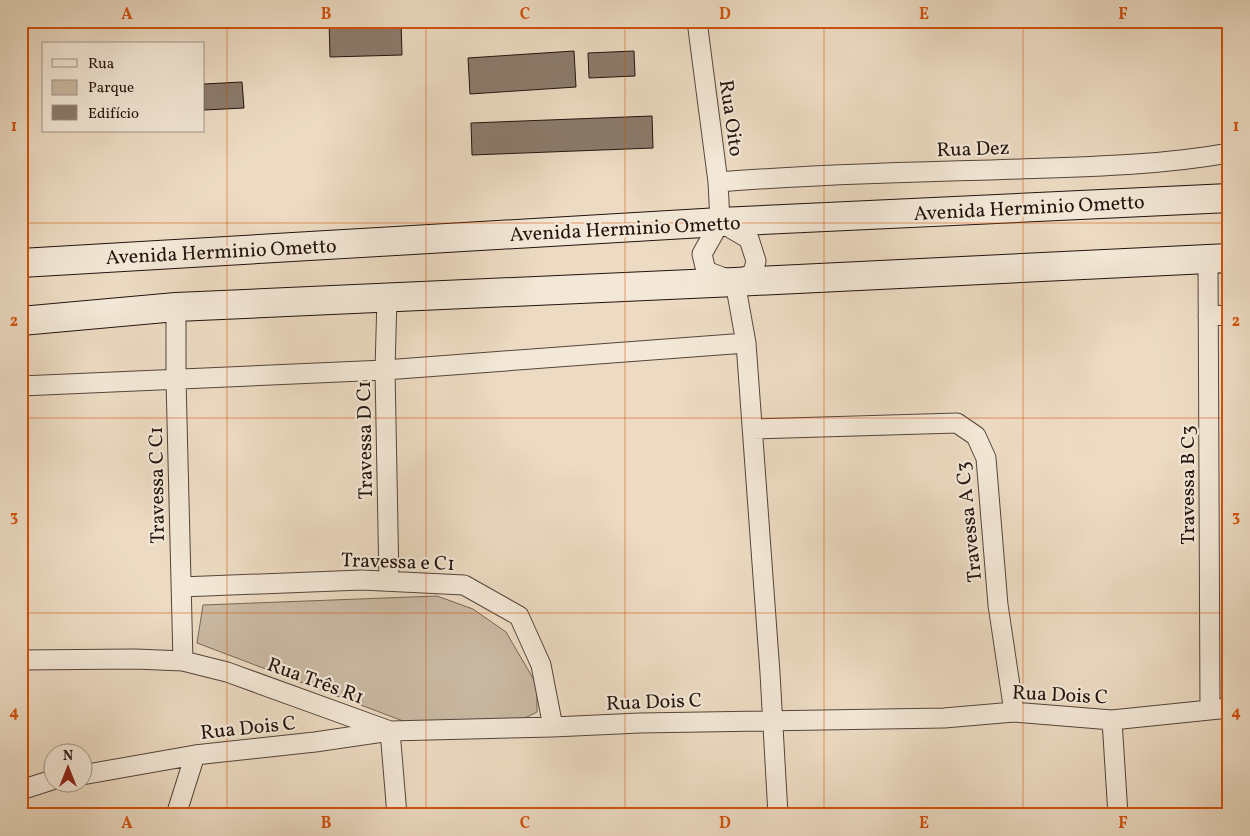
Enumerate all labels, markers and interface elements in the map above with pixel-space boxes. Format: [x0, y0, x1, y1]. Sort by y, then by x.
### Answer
text: A [121, 4, 133, 26]
text: B [321, 4, 332, 26]
text: C [520, 4, 530, 26]
text: D [719, 4, 731, 26]
text: E [919, 4, 929, 26]
text: F [1118, 4, 1128, 26]
legend [42, 42, 205, 132]
text: Rua [88, 54, 114, 75]
text: Parque [88, 78, 134, 99]
street label: Rua Oito [711, 78, 749, 158]
text: Edifício [88, 104, 139, 125]
text: 1 [11, 116, 17, 138]
text: 1 [1233, 116, 1239, 138]
street label: Rua Dez [936, 135, 1010, 165]
street label: Avenida Herminio Ometto [913, 189, 1145, 229]
street label: Avenida Herminio Ometto [509, 210, 741, 250]
street label: Avenida Herminio Ometto [105, 233, 337, 273]
text: 2 [10, 311, 18, 333]
text: 2 [1232, 311, 1240, 333]
street label: Travessa D C1 [351, 380, 381, 500]
street label: Travessa B C3 [1175, 425, 1203, 545]
street label: Travessa C C1 [143, 426, 173, 544]
street label: Travessa A C3 [950, 460, 990, 583]
text: 3 [10, 506, 18, 528]
text: 3 [1232, 506, 1240, 528]
street label: Travessa e C1 [341, 547, 455, 579]
street label: Rua Três R1 [263, 651, 368, 712]
street label: Rua Dois C [1011, 680, 1108, 712]
street label: Rua Dois C [606, 687, 702, 719]
text: 4 [9, 702, 19, 724]
text: 4 [1231, 702, 1241, 724]
street label: Rua Dois C [199, 710, 297, 748]
north arrow [42, 744, 92, 794]
text: N [63, 747, 73, 766]
text: A [121, 813, 133, 835]
text: B [321, 813, 332, 835]
text: C [520, 813, 530, 835]
text: D [719, 813, 731, 835]
text: E [919, 813, 929, 835]
text: F [1118, 813, 1128, 835]

